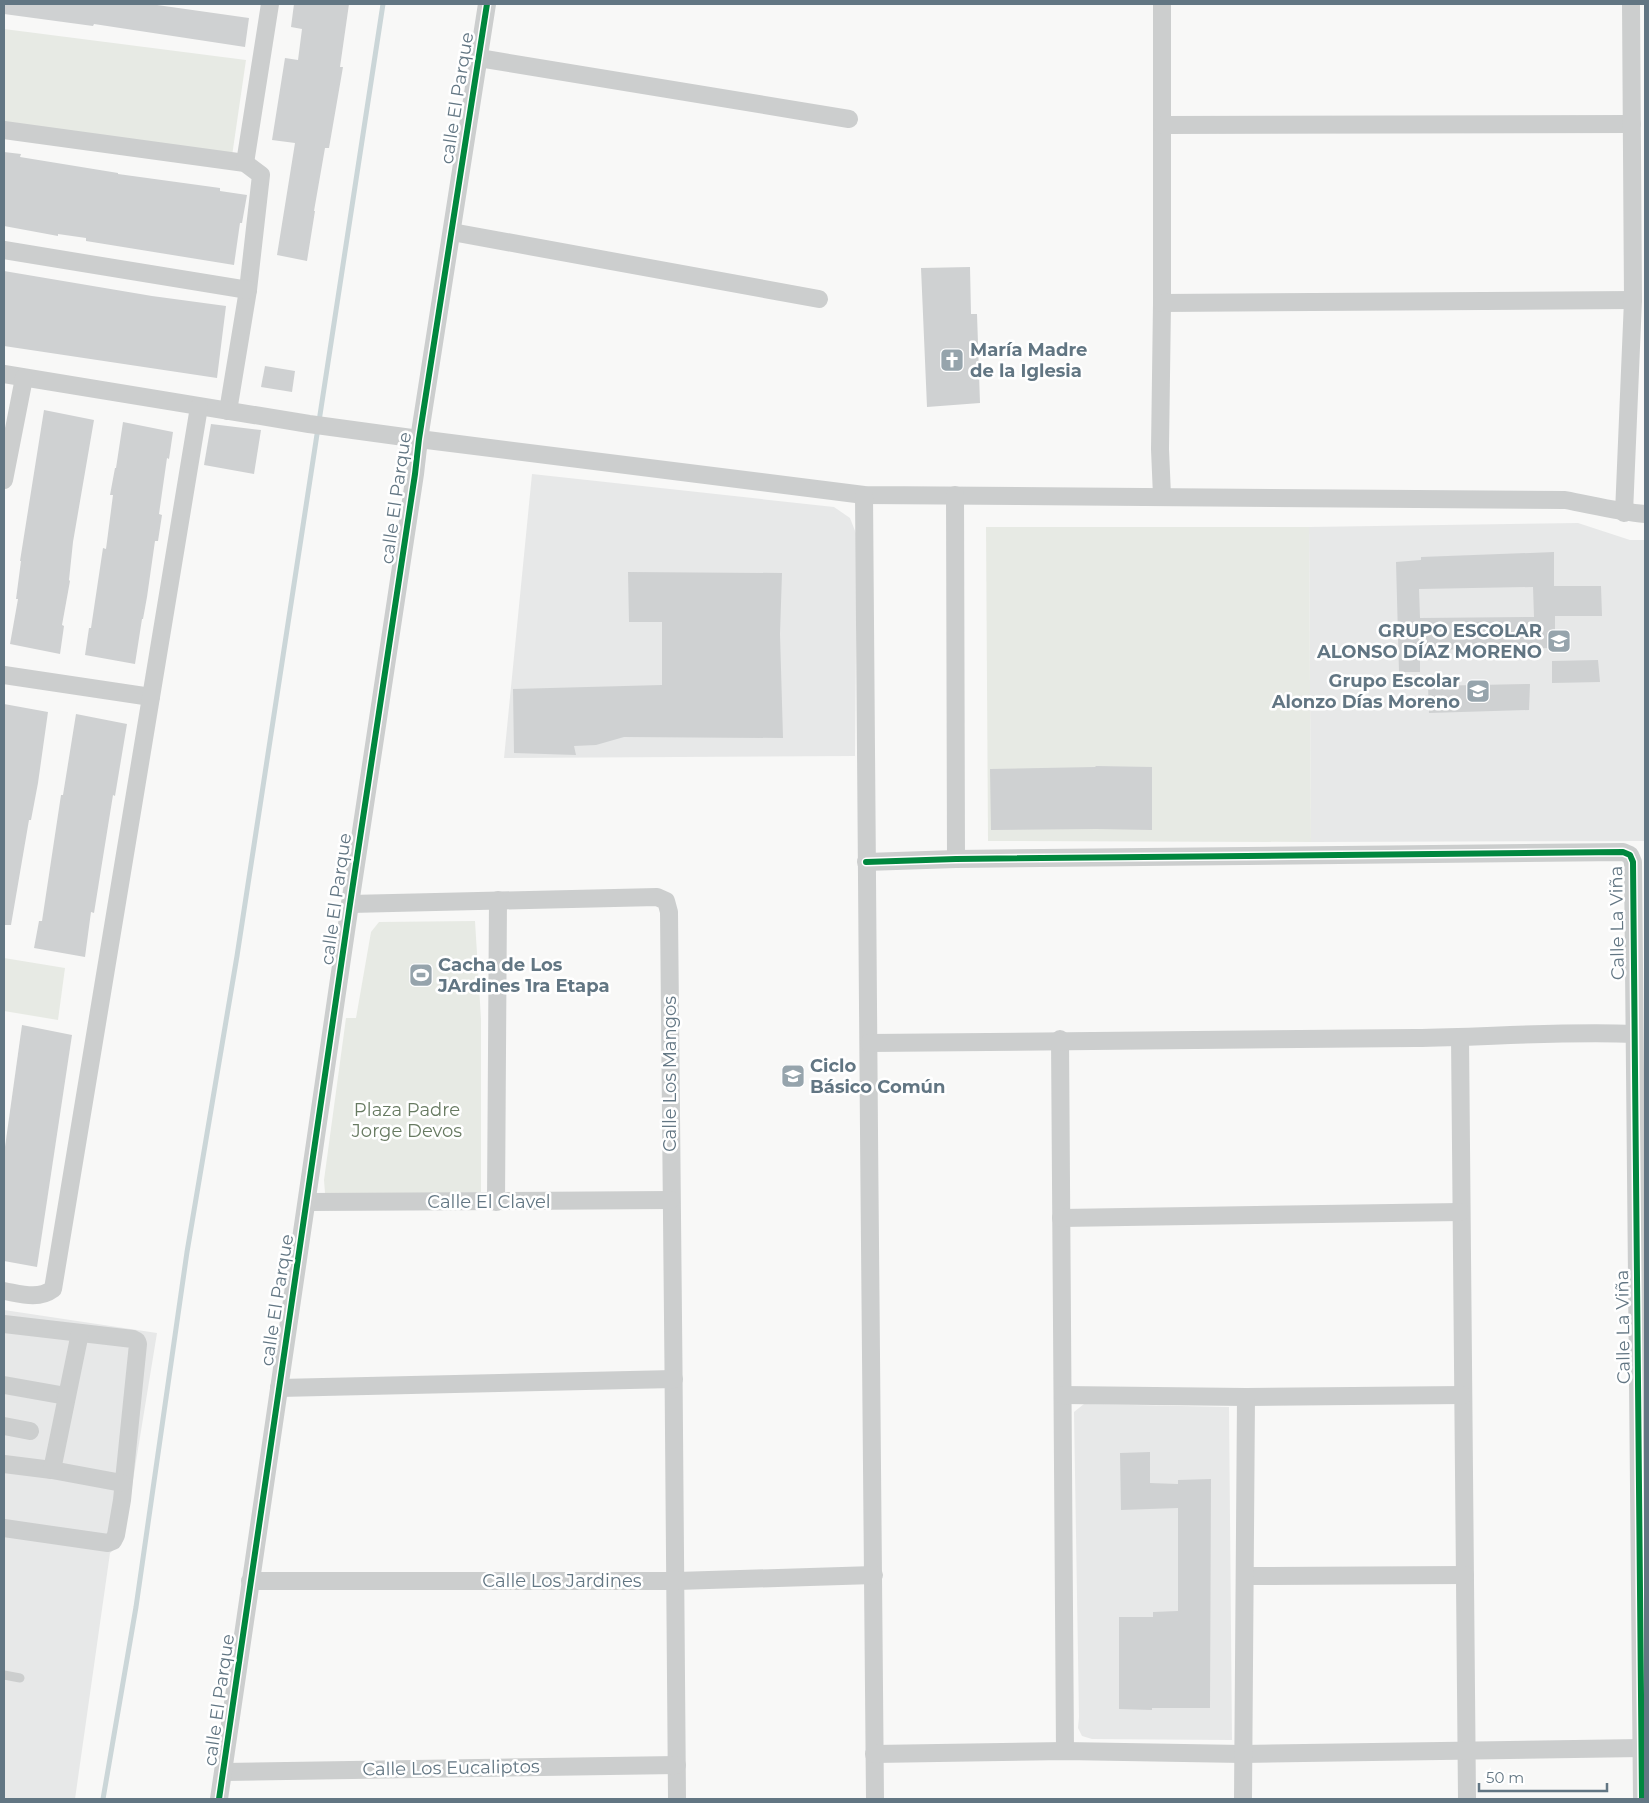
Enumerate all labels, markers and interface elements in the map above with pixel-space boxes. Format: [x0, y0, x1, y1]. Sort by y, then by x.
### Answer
street label: calle El Parque [436, 30, 478, 165]
place label: María Madre de la Iglesia [970, 339, 1087, 382]
church icon: María Madre de la Iglesia [939, 347, 965, 373]
street label: calle El Parque [376, 430, 416, 565]
place label: GRUPO ESCOLAR ALONSO DÍAZ MORENO [1316, 620, 1542, 663]
school or university icon: GRUPO ESCOLAR ALONSO DÍAZ MORENO [1546, 628, 1572, 654]
place label: Grupo Escolar Alonzo Días Moreno [1271, 670, 1460, 713]
school or university icon: Grupo Escolar Alonzo Días Moreno [1465, 678, 1491, 704]
street label: calle El Parque [316, 831, 356, 966]
street label: Calle La Viña [1605, 866, 1629, 980]
place label: Cacha de Los JArdines 1ra Etapa [437, 954, 610, 997]
sports icon: Cacha de Los JArdines 1ra Etapa [408, 962, 434, 988]
street label: Calle Los Mangos [659, 996, 681, 1152]
place label: Ciclo Básico Común [810, 1055, 945, 1098]
school or university icon: Ciclo Básico Común [780, 1063, 806, 1089]
park label: Plaza Padre Jorge Devos [351, 1099, 462, 1142]
street label: Calle El Clavel [427, 1191, 551, 1213]
street label: calle El Parque [256, 1232, 298, 1367]
street label: Calle La Viña [1611, 1270, 1635, 1384]
street label: Calle Los Jardines [482, 1570, 642, 1592]
street label: calle El Parque [199, 1632, 239, 1767]
street label: Calle Los Eucaliptos [362, 1755, 540, 1781]
scale bar [1479, 1760, 1606, 1792]
text: 50 m [1486, 1768, 1524, 1787]

